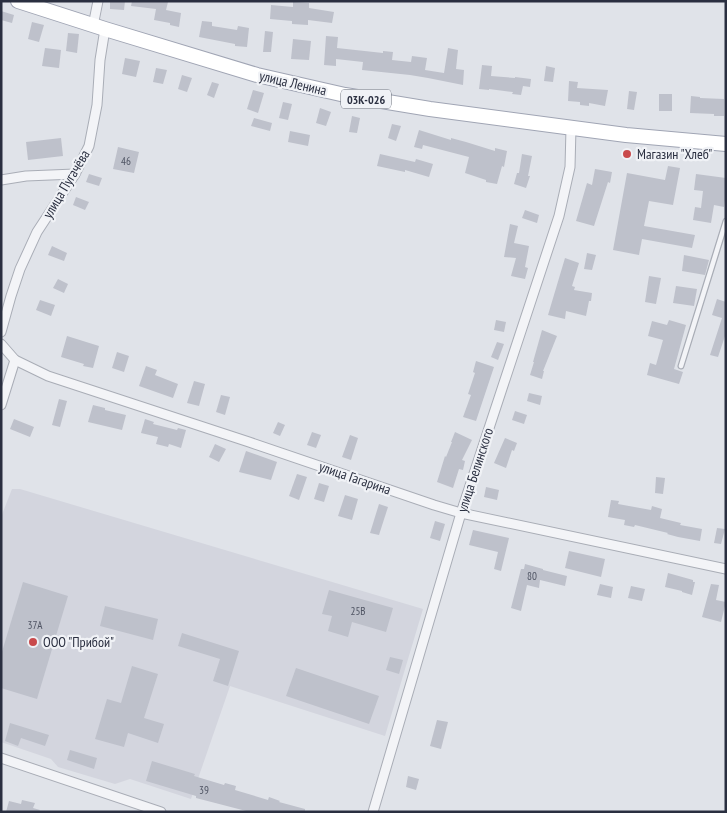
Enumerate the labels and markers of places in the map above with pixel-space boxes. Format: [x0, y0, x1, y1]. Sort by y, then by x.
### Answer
place label: Магазин "Хлеб" [637, 145, 712, 163]
marker: Магазин "Хлеб" [621, 148, 633, 160]
place label: ООО "Прибой" [43, 633, 114, 651]
marker: ООО "Прибой" [27, 636, 39, 648]

